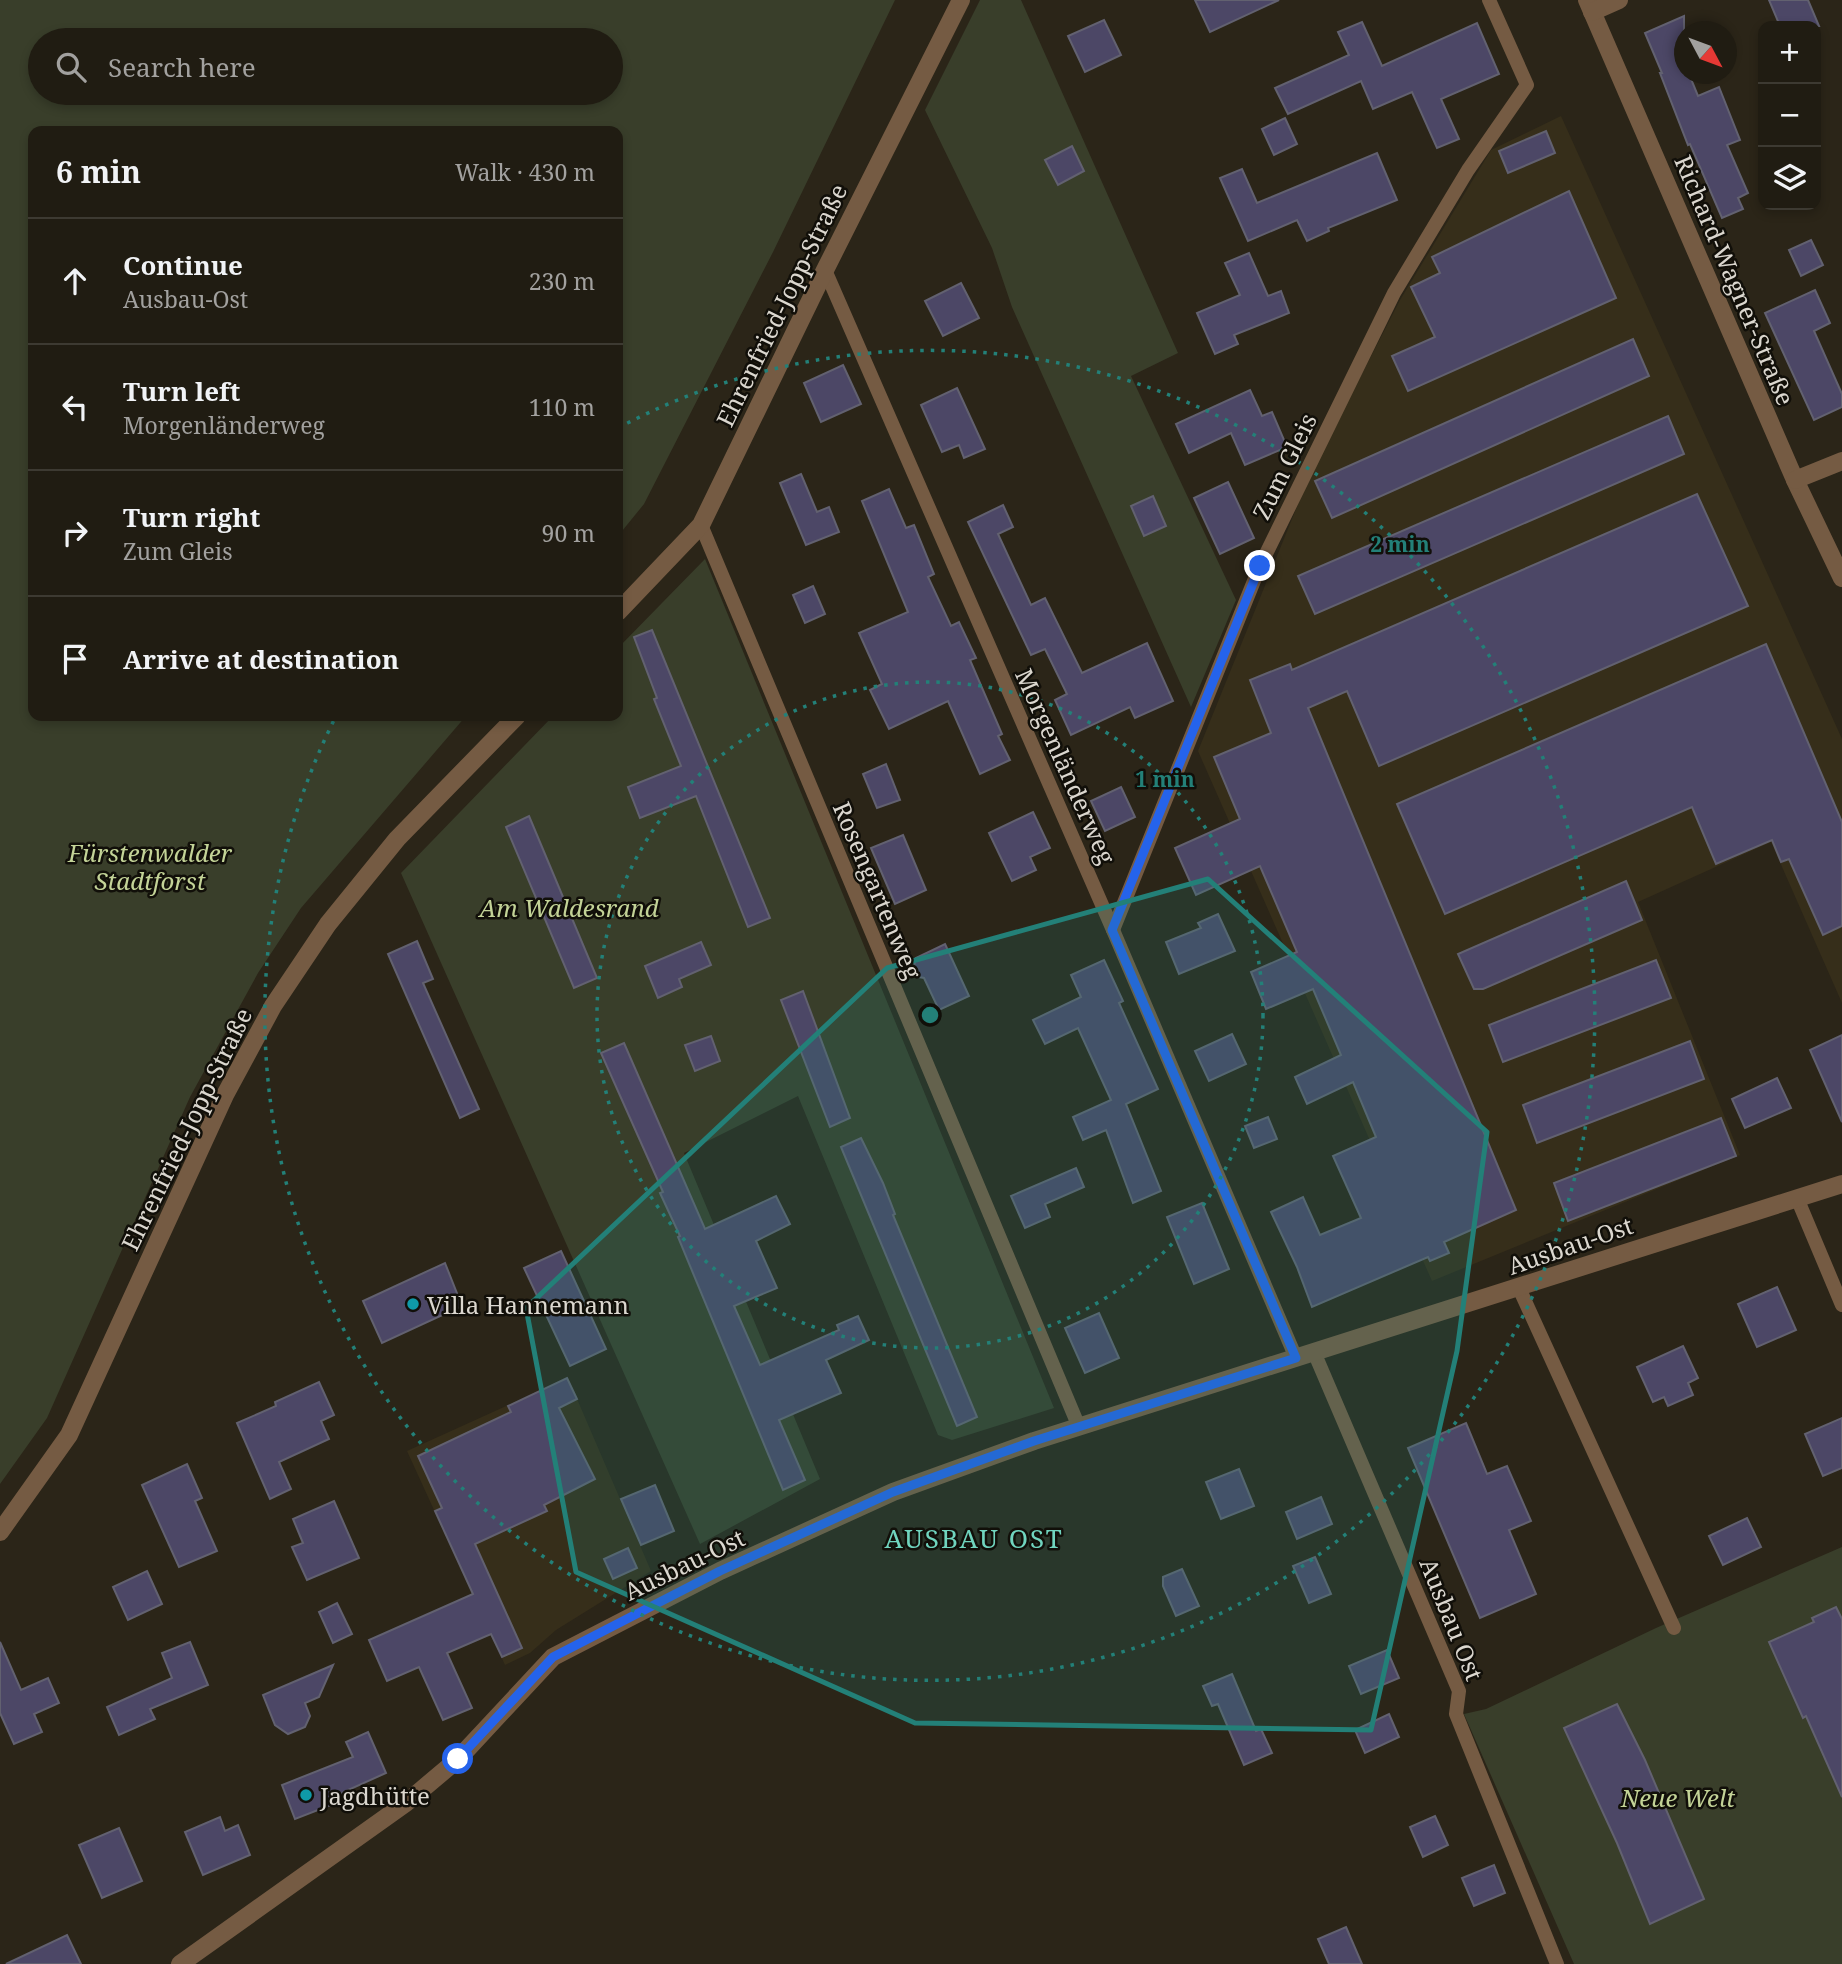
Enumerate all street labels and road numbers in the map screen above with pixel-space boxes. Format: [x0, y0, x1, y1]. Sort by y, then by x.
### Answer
street label: Richard-Wagner-Straße [1667, 150, 1803, 410]
street label: Ehrenfried-Jopp-Straße [708, 178, 854, 432]
street label: Zum Gleis [1244, 407, 1324, 525]
street label: Morgenländerweg [1008, 663, 1124, 869]
street label: Rosengartenweg [826, 796, 930, 984]
street label: Ehrenfried-Jopp-Straße [113, 1002, 259, 1256]
street label: Ausbau-Ost [1503, 1208, 1637, 1282]
street label: Ausbau-Ost [618, 1521, 750, 1607]
street label: Ausbau Ost [1412, 1553, 1492, 1685]

